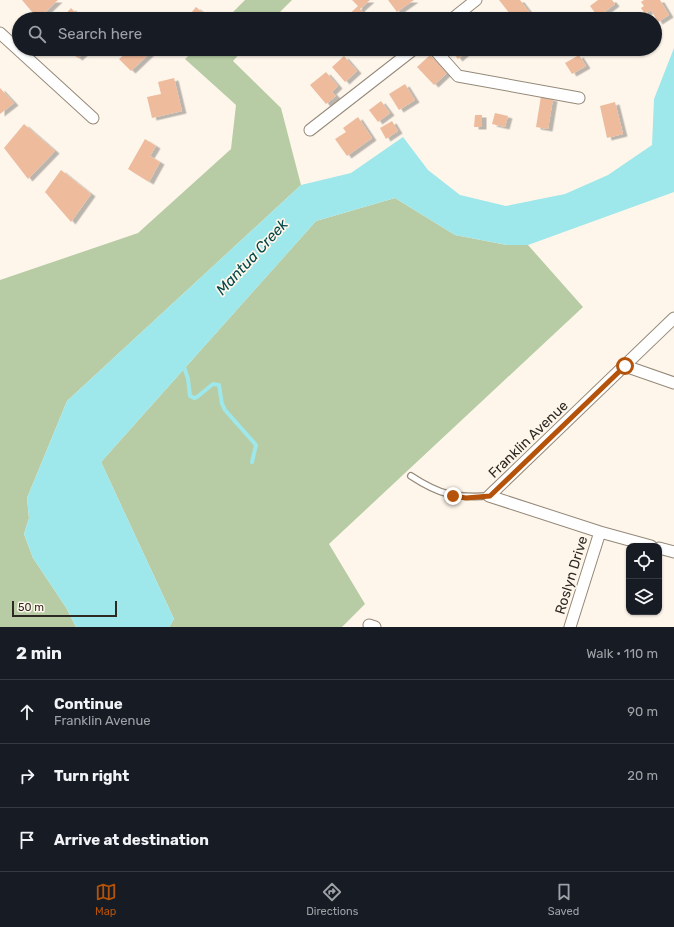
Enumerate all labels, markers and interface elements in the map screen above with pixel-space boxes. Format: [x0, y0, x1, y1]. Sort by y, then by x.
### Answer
search box [12, 12, 662, 56]
icon: search [26, 23, 48, 45]
text: Search here [58, 25, 142, 43]
water label: Mantua Creek [212, 215, 292, 299]
route start [616, 357, 634, 375]
street label: Franklin Avenue [485, 397, 572, 482]
route end [444, 487, 462, 505]
street label: Roslyn Drive [552, 534, 591, 616]
map controls [626, 543, 662, 615]
button: locate [626, 543, 662, 579]
button: layers [626, 579, 662, 615]
scale bar [12, 599, 117, 618]
text: 50 m [18, 601, 44, 614]
text: 2 min [16, 643, 62, 663]
text: Walk · 110 m [586, 646, 658, 661]
text: Continue [54, 695, 123, 713]
icon: ahead [16, 701, 38, 723]
text: 90 m [627, 704, 658, 719]
text: Franklin Avenue [54, 713, 151, 728]
icon: right [16, 765, 38, 787]
text: Turn right [54, 767, 129, 785]
text: 20 m [627, 768, 658, 783]
icon: arrive [16, 829, 38, 851]
text: Arrive at destination [54, 831, 209, 849]
tab: Map [95, 881, 117, 918]
tab: Directions [306, 881, 358, 918]
tab: Saved [548, 881, 579, 918]

